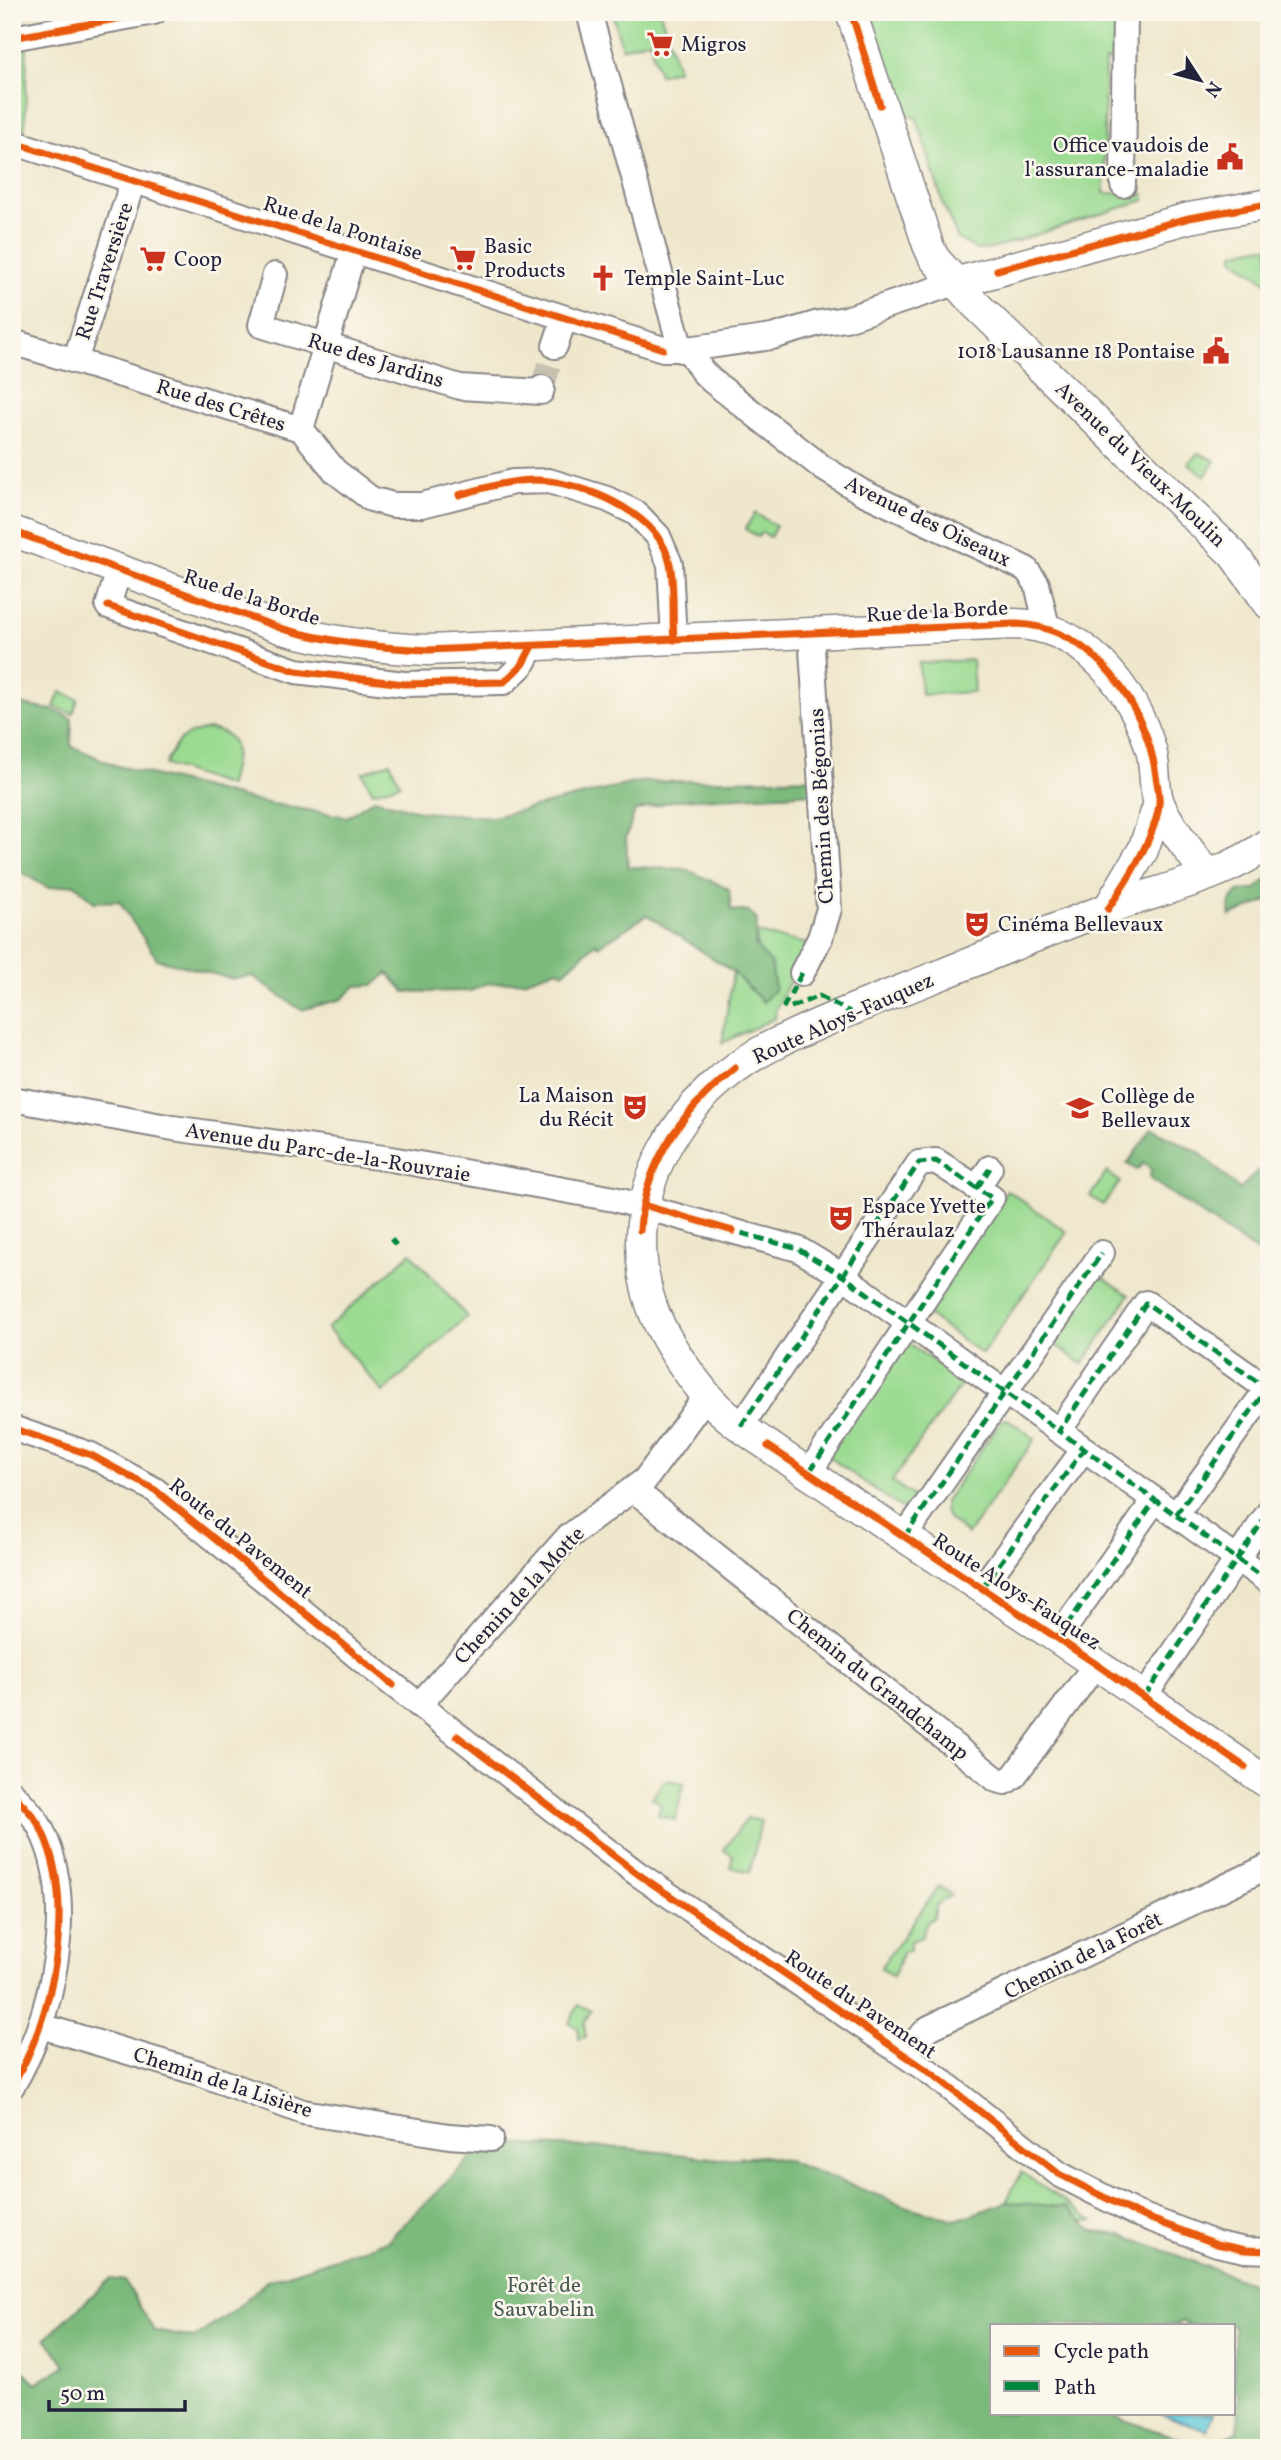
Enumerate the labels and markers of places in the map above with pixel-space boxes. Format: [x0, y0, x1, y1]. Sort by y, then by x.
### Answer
supermarket icon: Migros [645, 29, 675, 59]
place label: Migros [681, 31, 747, 60]
place label: Office vaudois de l'assurance-maladie [1024, 132, 1209, 185]
public building icon: Office vaudois de l'assurance-maladie [1215, 142, 1245, 172]
place label: Basic Products [484, 233, 566, 286]
supermarket icon: Basic Products [448, 243, 478, 273]
supermarket icon: Coop [138, 244, 168, 274]
place label: Coop [174, 246, 222, 275]
church icon: Temple Saint-Luc [588, 263, 618, 293]
place label: Temple Saint-Luc [624, 265, 785, 294]
public building icon: 1018 Lausanne 18 Pontaise [1201, 336, 1231, 366]
place label: 1018 Lausanne 18 Pontaise [957, 338, 1195, 367]
theatre icon: Cinéma Bellevaux [962, 909, 992, 939]
place label: Cinéma Bellevaux [998, 911, 1163, 940]
place label: La Maison du Récit [519, 1082, 614, 1135]
place label: Collège de Bellevaux [1101, 1083, 1195, 1136]
theatre icon: La Maison du Récit [620, 1092, 650, 1122]
school or university icon: Collège de Bellevaux [1065, 1093, 1095, 1123]
place label: Espace Yvette Théraulaz [862, 1193, 986, 1246]
theatre icon: Espace Yvette Théraulaz [826, 1203, 856, 1233]

